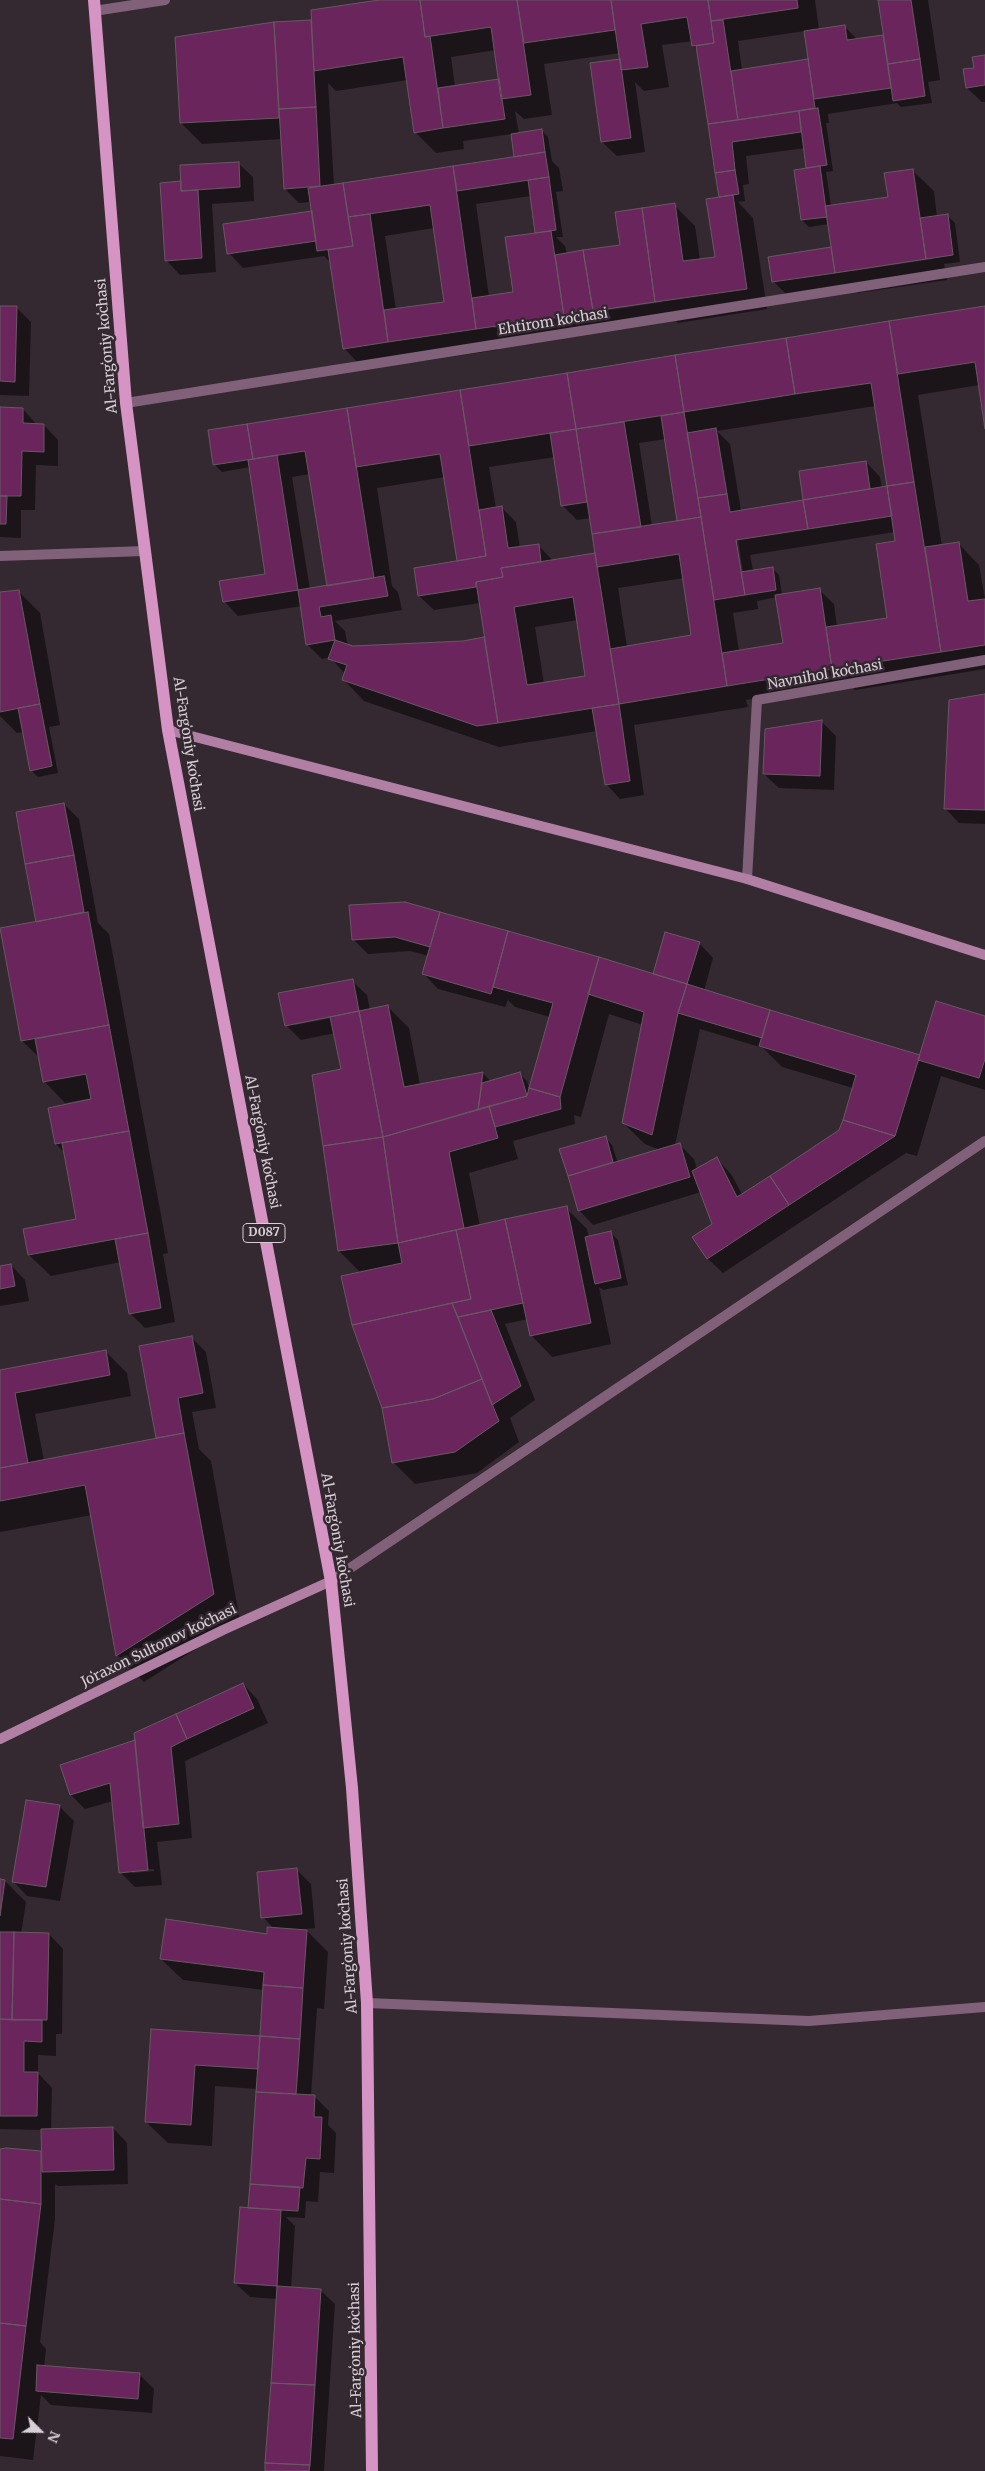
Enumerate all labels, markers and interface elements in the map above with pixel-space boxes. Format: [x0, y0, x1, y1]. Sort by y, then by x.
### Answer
street label: Al-Fargʻoniy koʻchasi [93, 278, 121, 414]
street label: Ehtirom koʻchasi [497, 305, 609, 339]
street label: Navnihol koʻchasi [766, 657, 884, 693]
street label: Al-Fargʻoniy koʻchasi [169, 676, 207, 812]
street label: Al-Fargʻoniy koʻchasi [241, 1074, 283, 1210]
road number: D087 [243, 1224, 285, 1242]
street label: Al-Fargʻoniy koʻchasi [317, 1472, 357, 1608]
street label: Joʻraxon Sultonov koʻchasi [79, 1601, 239, 1691]
street label: Al-Fargʻoniy koʻchasi [335, 1878, 361, 2014]
street label: Al-Fargʻoniy koʻchasi [346, 2282, 366, 2418]
north arrow [15, 2406, 65, 2456]
text: N [43, 2428, 64, 2445]

